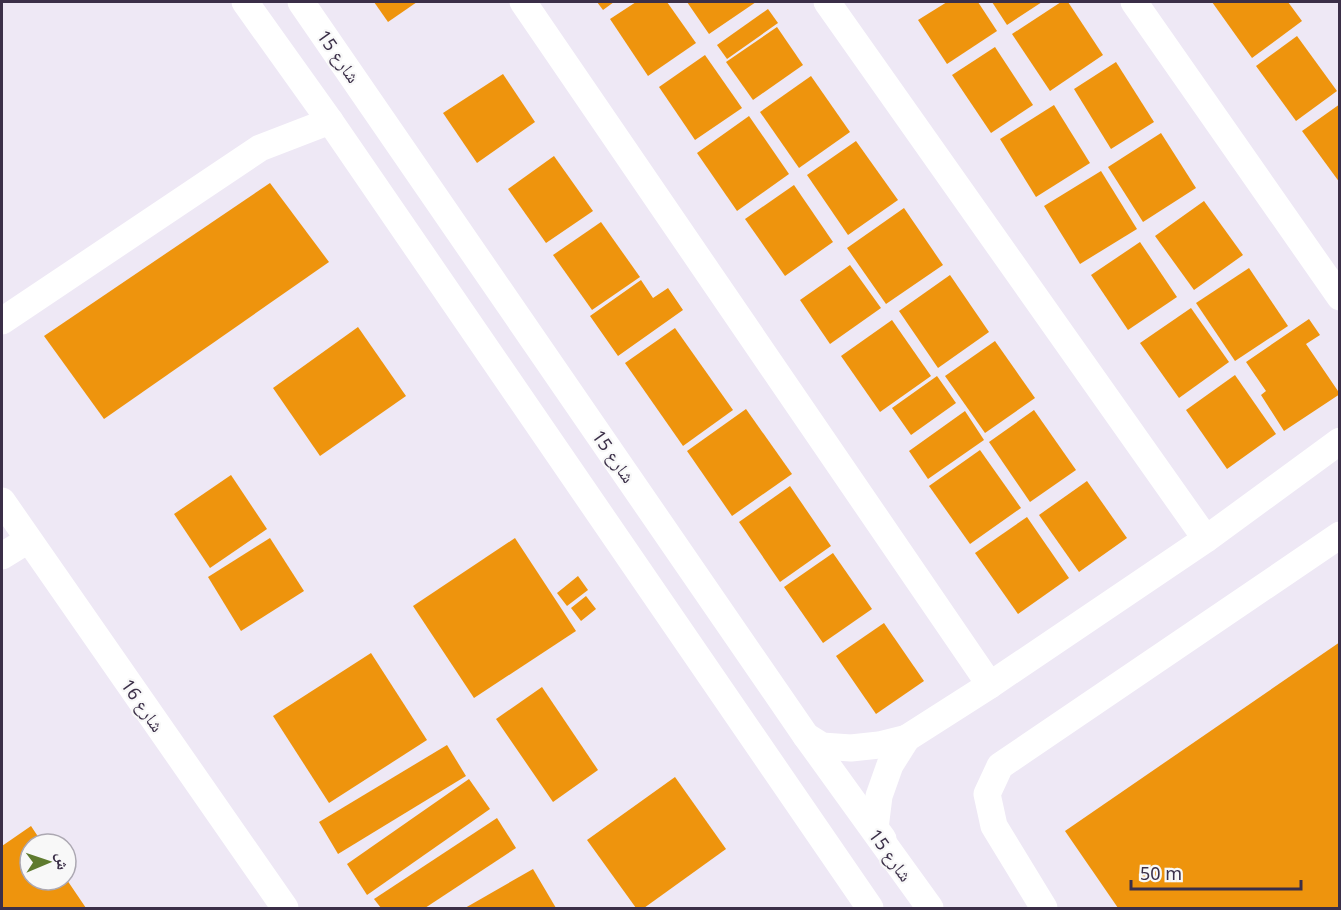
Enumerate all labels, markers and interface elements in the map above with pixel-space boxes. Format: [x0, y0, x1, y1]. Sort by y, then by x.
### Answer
street label: شارع 15 [312, 25, 366, 87]
street label: شارع 15 [587, 425, 641, 487]
street label: شارع 16 [116, 674, 170, 736]
street label: شارع 15 [864, 824, 918, 886]
north arrow [18, 832, 78, 892]
text: ش [52, 853, 74, 870]
scale bar [1131, 853, 1300, 891]
text: 50 m [1140, 861, 1182, 885]

